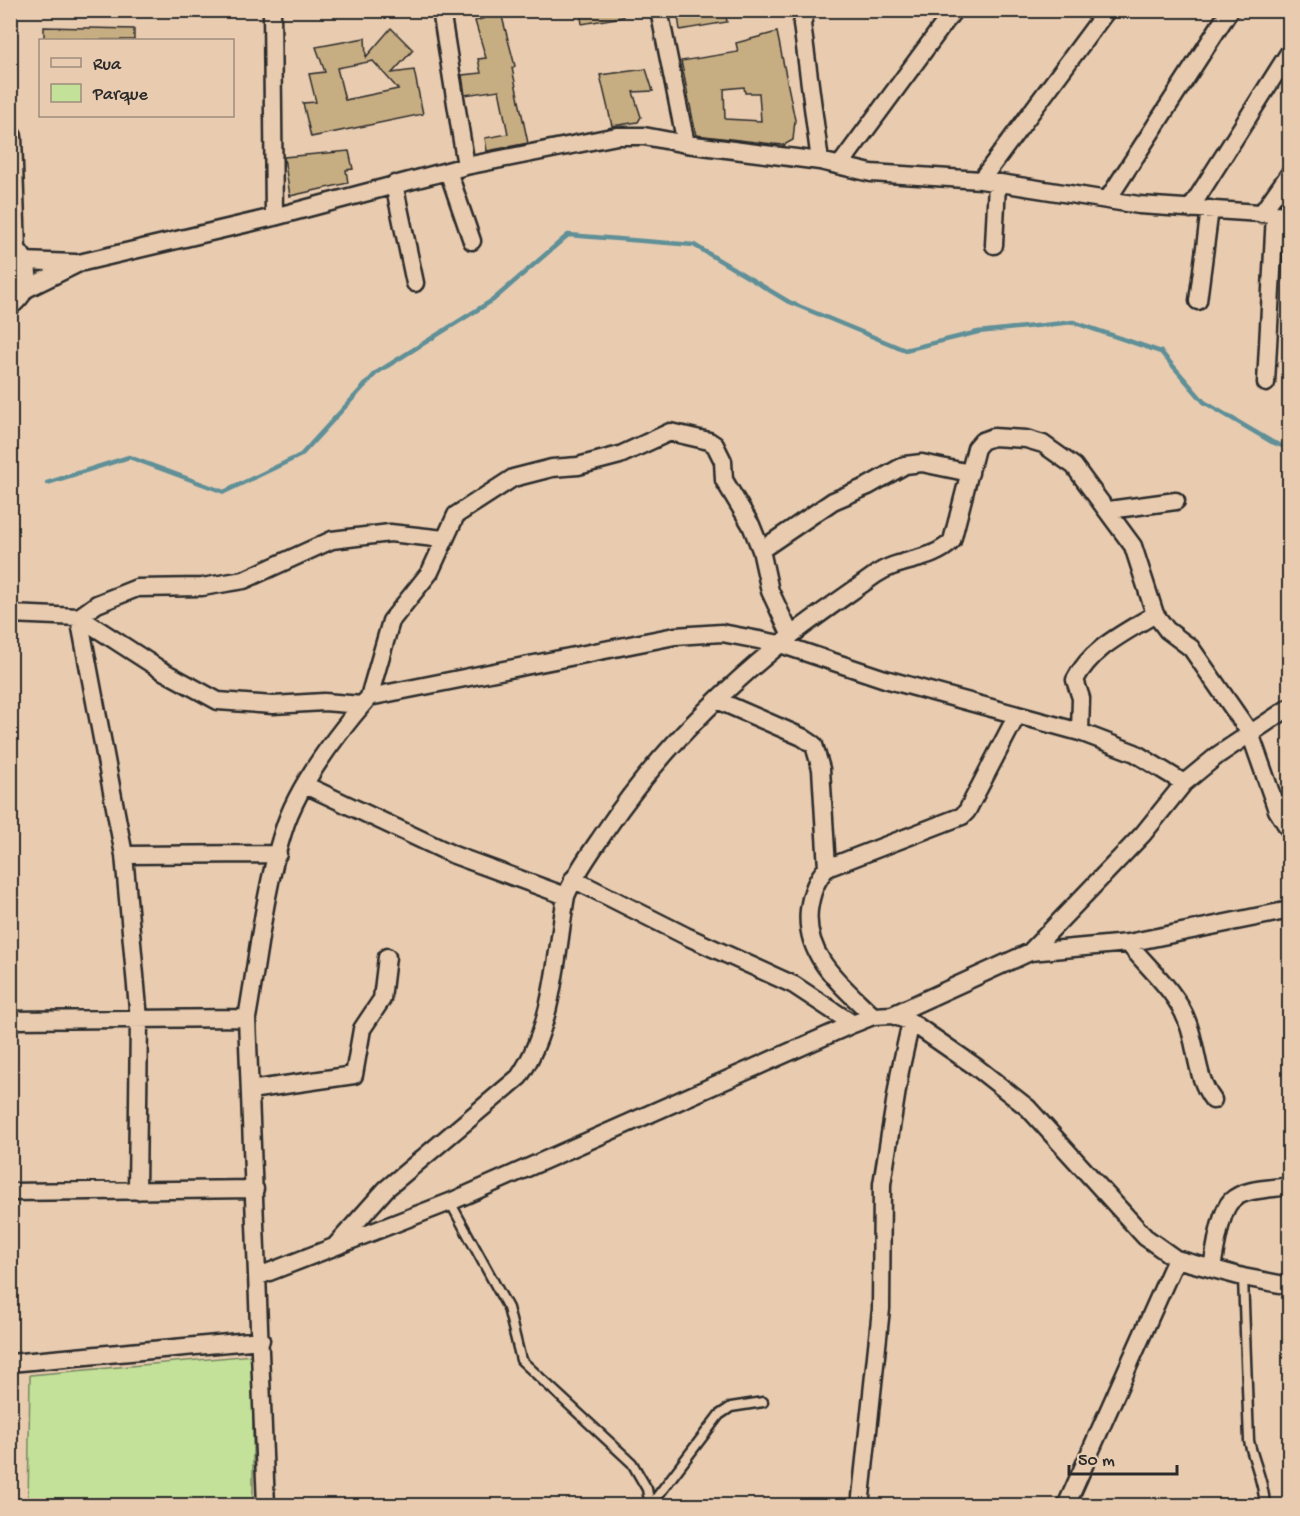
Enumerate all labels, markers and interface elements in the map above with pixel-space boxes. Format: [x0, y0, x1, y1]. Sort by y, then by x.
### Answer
legend [39, 39, 234, 117]
text: Rua [93, 55, 122, 76]
text: Parque [92, 85, 149, 106]
scale bar [1069, 1438, 1177, 1476]
text: 50 m [1078, 1451, 1115, 1472]

